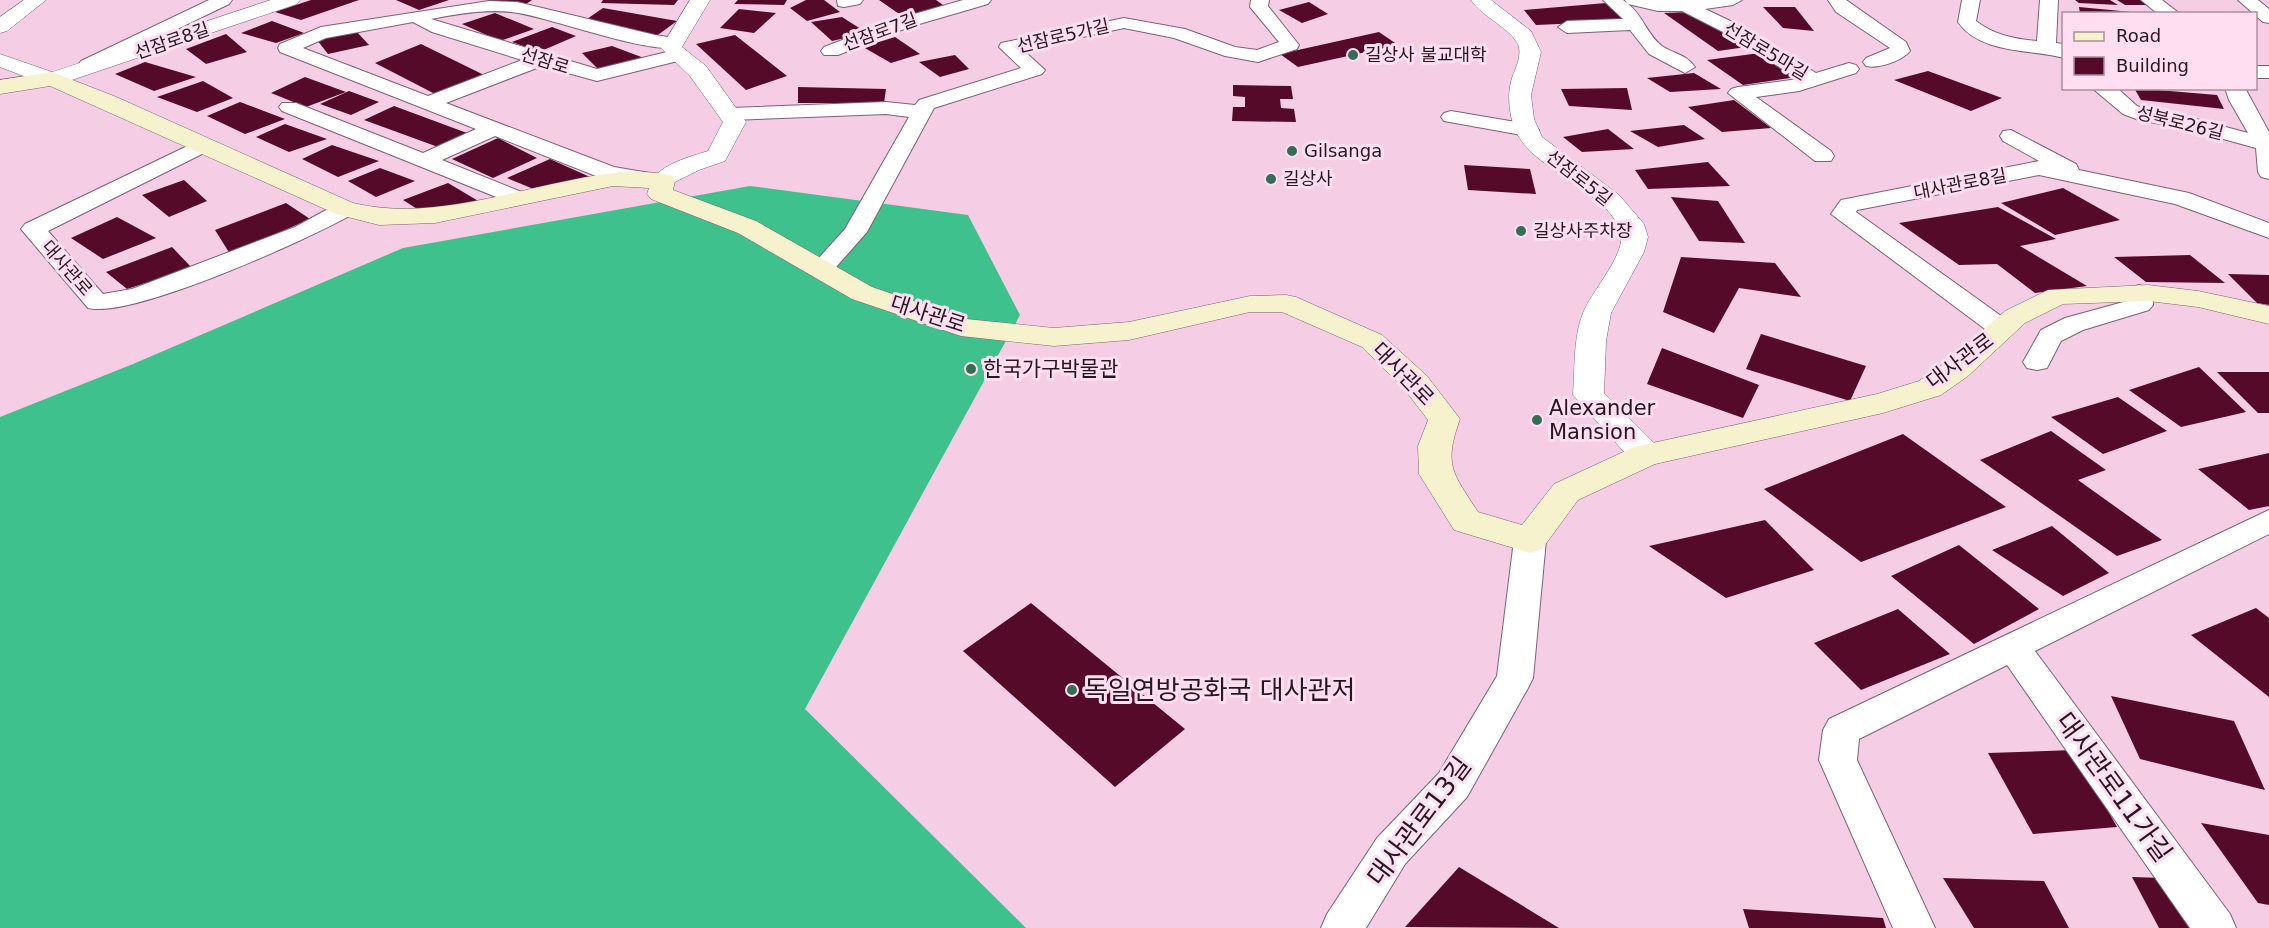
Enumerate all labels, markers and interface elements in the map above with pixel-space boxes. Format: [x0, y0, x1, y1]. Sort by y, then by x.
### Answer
street label: 선잠로7길 [840, 8, 920, 55]
legend [2062, 12, 2257, 90]
street label: 선잠로5가길 [1015, 15, 1111, 56]
street label: 선잠로5마길 [1720, 17, 1812, 84]
street label: 선잠로8길 [132, 18, 212, 63]
text: Road [2116, 25, 2161, 46]
street label: 선잠로 [518, 43, 572, 78]
place label: 길상사 불교대학 [1365, 44, 1487, 65]
marker: 길상사 불교대학 [1346, 48, 1360, 62]
text: Building [2116, 55, 2189, 76]
street label: 성북로26길 [2134, 102, 2226, 143]
place label: Gilsanga [1304, 140, 1382, 161]
marker: Gilsanga [1285, 144, 1299, 158]
street label: 선잠로5길 [1542, 145, 1616, 210]
street label: 대사관로8길 [1912, 164, 2008, 203]
place label: 길상사 [1283, 168, 1333, 189]
marker: 길상사 [1264, 172, 1278, 186]
place label: 길상사주차장 [1533, 220, 1632, 241]
marker: 길상사주차장 [1514, 224, 1528, 238]
street label: 대사관로 [38, 236, 97, 300]
street label: 대사관로 [888, 291, 968, 337]
street label: 대사관로 [1922, 328, 1998, 394]
street label: 대사관로 [1368, 338, 1438, 410]
place label: 한국가구박물관 [983, 357, 1118, 381]
marker: 한국가구박물관 [964, 362, 978, 376]
place label: Alexander Mansion [1549, 396, 1656, 444]
marker: Alexander Mansion [1530, 413, 1544, 427]
place label: 독일연방공화국 대사관저 [1084, 675, 1355, 705]
marker: 독일연방공화국 대사관저 [1065, 683, 1079, 697]
street label: 대사관로11가길 [2050, 707, 2178, 867]
street label: 대사관로13길 [1361, 751, 1477, 891]

